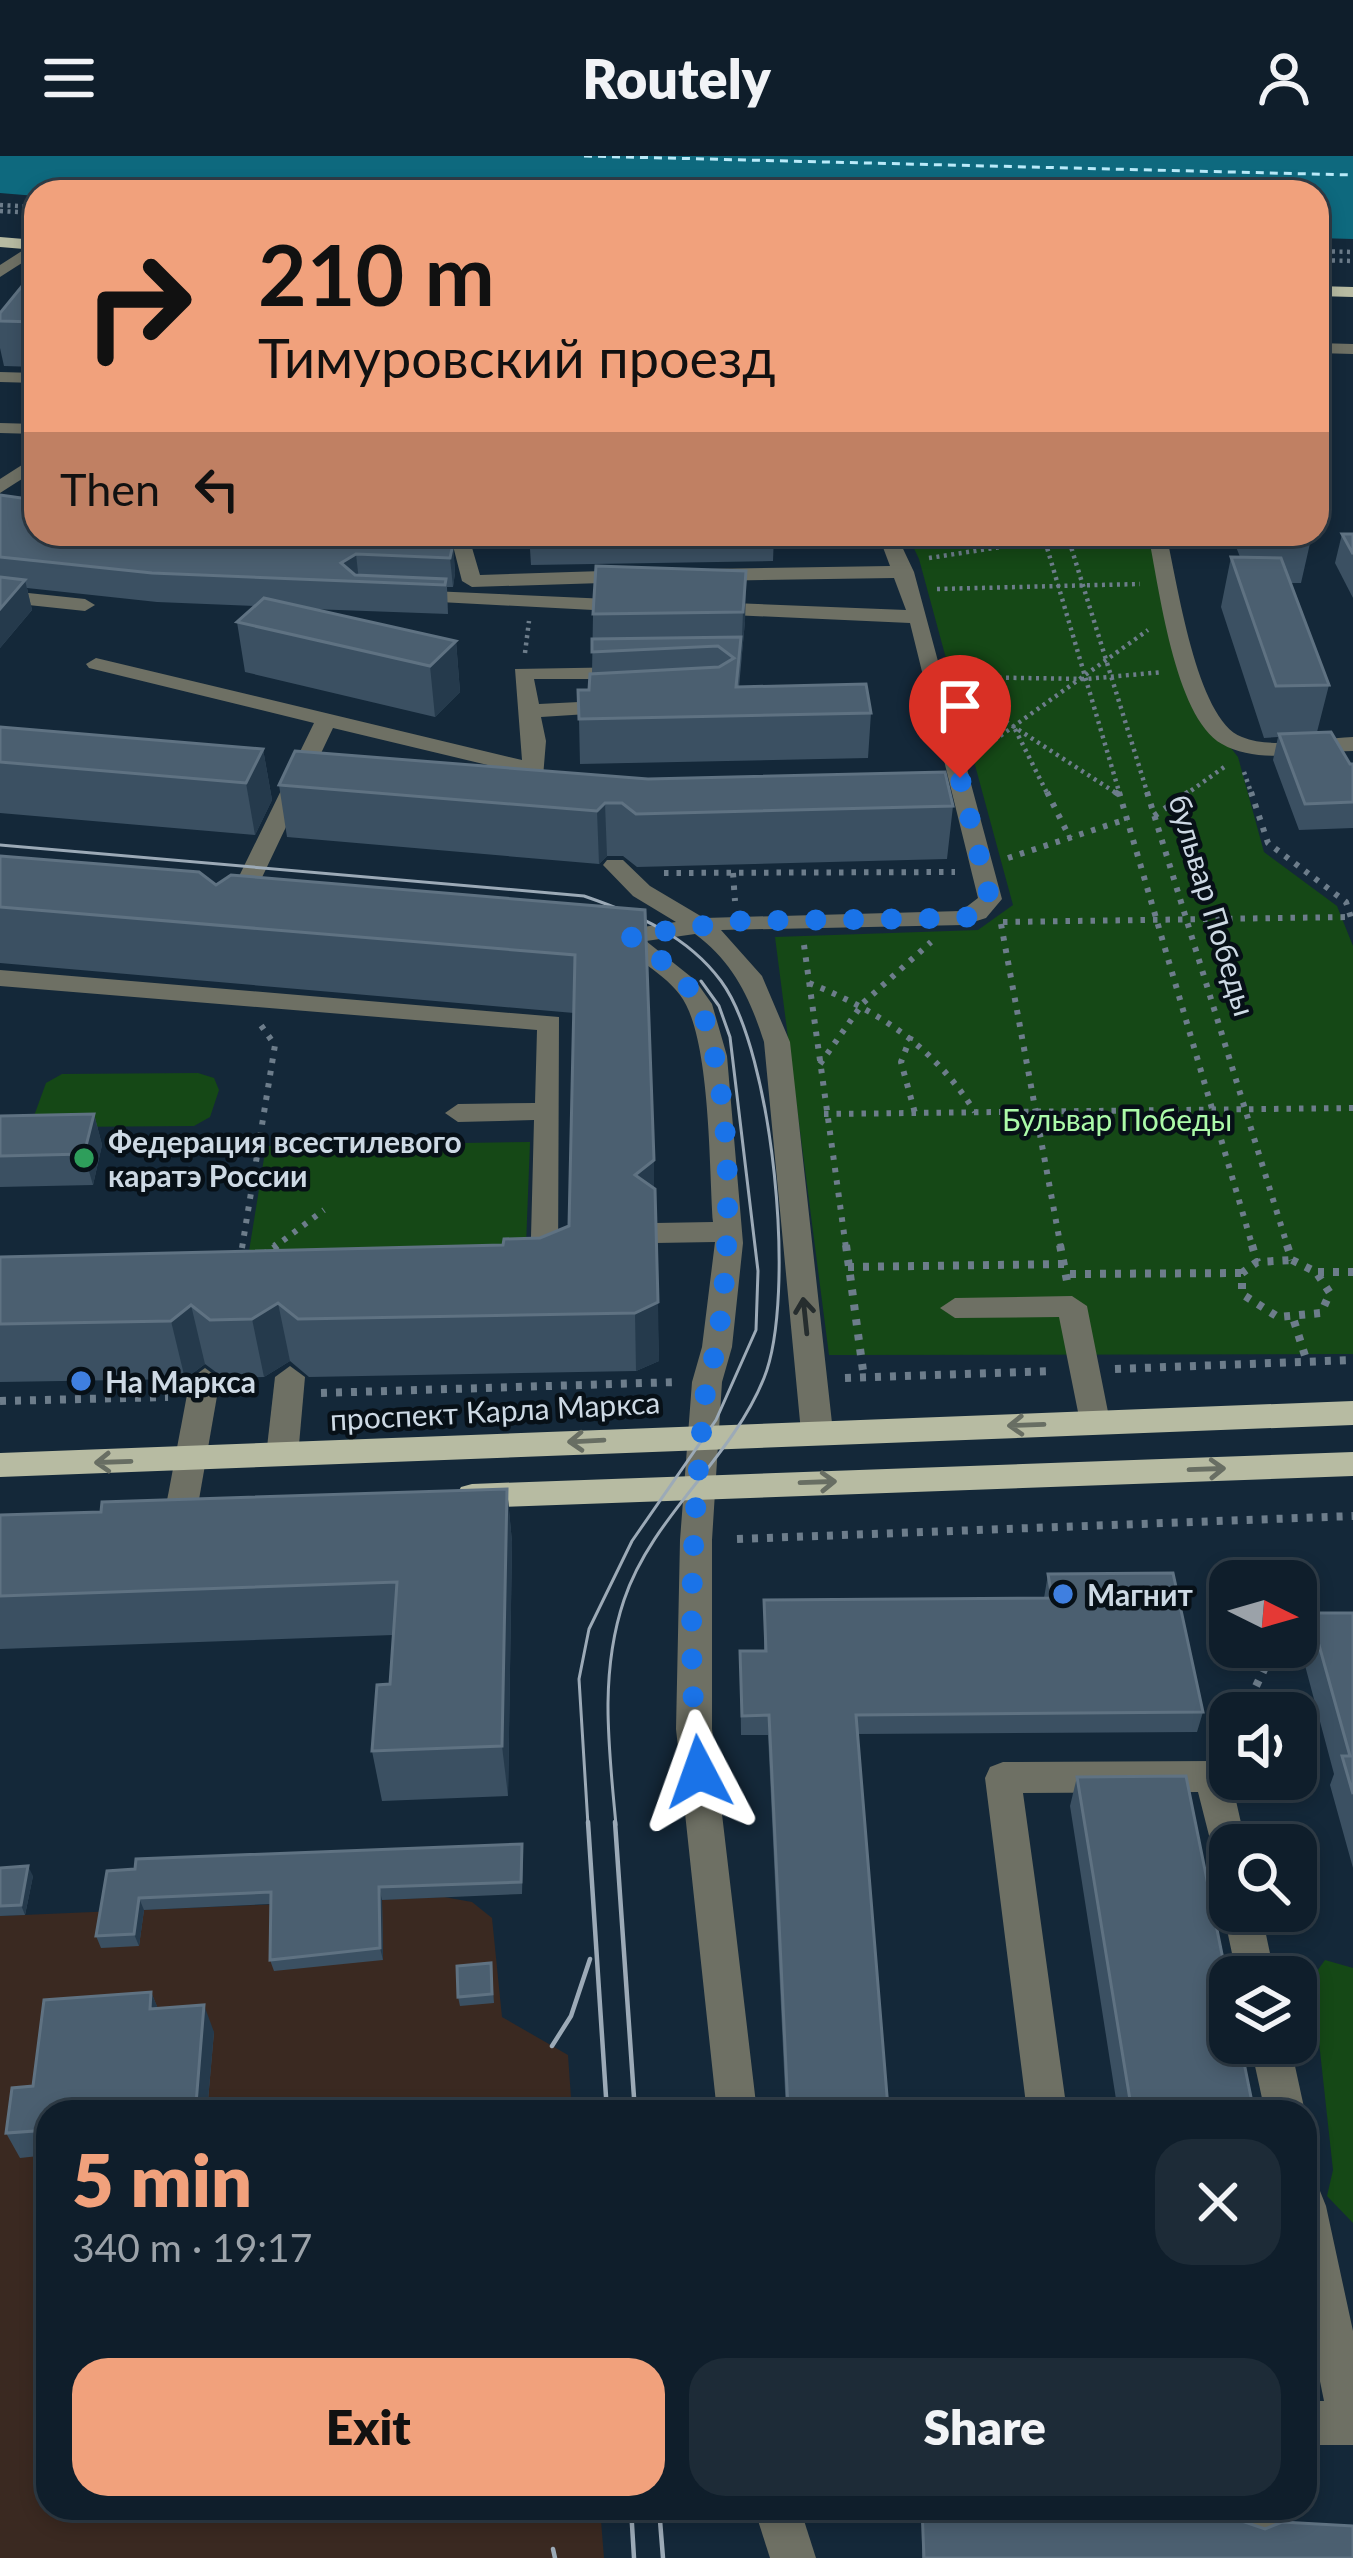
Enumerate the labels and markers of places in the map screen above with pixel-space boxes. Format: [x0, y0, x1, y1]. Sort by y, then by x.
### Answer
pin [909, 655, 1011, 778]
place label: Федерация всестилевого каратэ России [108, 1123, 462, 1193]
marker: Федерация всестилевого каратэ России [71, 1145, 97, 1171]
place label: На Маркса [105, 1363, 256, 1399]
marker: На Маркса [68, 1368, 94, 1394]
place label: Магнит [1087, 1576, 1193, 1612]
marker: Магнит [1050, 1581, 1076, 1607]

